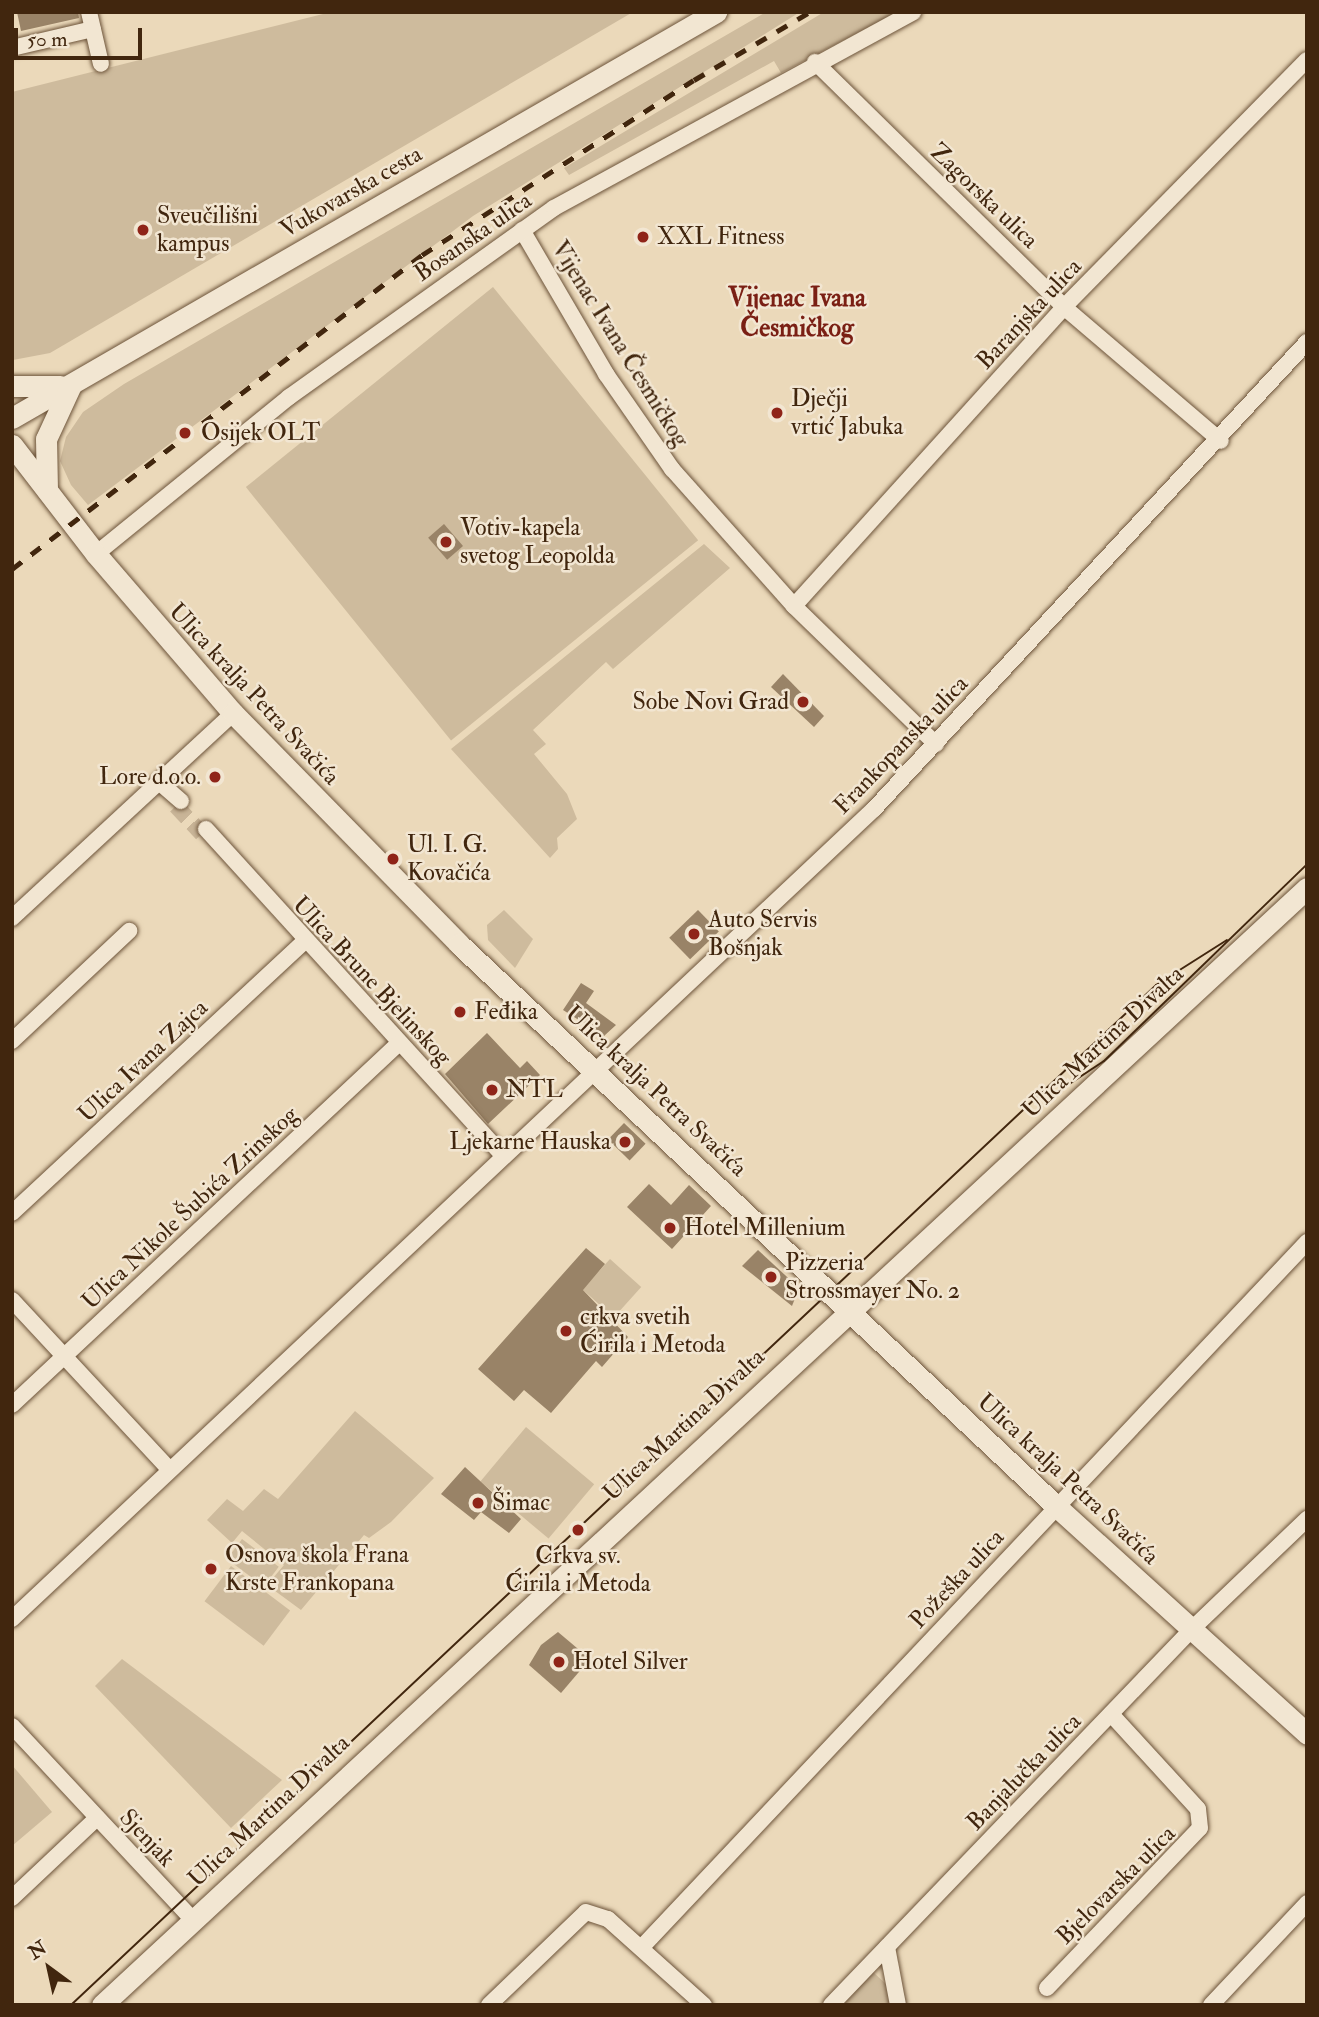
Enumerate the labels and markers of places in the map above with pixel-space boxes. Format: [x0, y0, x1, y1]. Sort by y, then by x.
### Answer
place label: Sveučilišni kampus [157, 202, 258, 258]
marker: Sveučilišni kampus [135, 222, 151, 238]
place label: XXL Fitness [657, 223, 784, 251]
marker: XXL Fitness [635, 229, 651, 245]
place label: Dječji vrtić Jabuka [791, 385, 903, 441]
marker: Dječji vrtić Jabuka [769, 405, 785, 421]
place label: Osijek OLT [201, 419, 320, 447]
marker: Osijek OLT [175, 423, 195, 443]
place label: Votiv-kapela svetog Leopolda [460, 514, 615, 570]
marker: Votiv-kapela svetog Leopolda [438, 534, 454, 550]
place label: Sobe Novi Grad [632, 688, 789, 716]
marker: Sobe Novi Grad [795, 694, 811, 710]
place label: Lore d.o.o. [99, 763, 201, 791]
marker: Lore d.o.o. [207, 769, 223, 785]
place label: Ul. I. G. Kovačića [407, 831, 490, 887]
marker: Ul. I. G. Kovačića [385, 851, 401, 867]
place label: Auto Servis Bošnjak [708, 906, 817, 962]
marker: Auto Servis Bošnjak [686, 926, 702, 942]
place label: Feđika [474, 998, 538, 1026]
marker: Feđika [452, 1004, 468, 1020]
place label: NTL [506, 1076, 563, 1104]
marker: NTL [484, 1082, 500, 1098]
place label: Ljekarne Hauska [449, 1128, 611, 1156]
marker: Ljekarne Hauska [617, 1134, 633, 1150]
place label: Hotel Millenium [684, 1214, 845, 1242]
marker: Hotel Millenium [662, 1220, 678, 1236]
place label: Pizzeria Strossmayer No. 2 [785, 1249, 960, 1305]
marker: Pizzeria Strossmayer No. 2 [763, 1269, 779, 1285]
place label: crkva svetih Ćirila i Metoda [580, 1303, 725, 1359]
marker: crkva svetih Ćirila i Metoda [558, 1323, 574, 1339]
place label: Šimac [492, 1489, 550, 1517]
marker: Šimac [470, 1495, 486, 1511]
marker: Crkva sv. Ćirila i Metoda [570, 1522, 586, 1538]
place label: Osnova škola Frana Krste Frankopana [225, 1541, 409, 1597]
place label: Crkva sv. Ćirila i Metoda [505, 1542, 651, 1598]
marker: Osnova škola Frana Krste Frankopana [203, 1561, 219, 1577]
place label: Hotel Silver [573, 1648, 688, 1676]
marker: Hotel Silver [551, 1654, 567, 1670]

